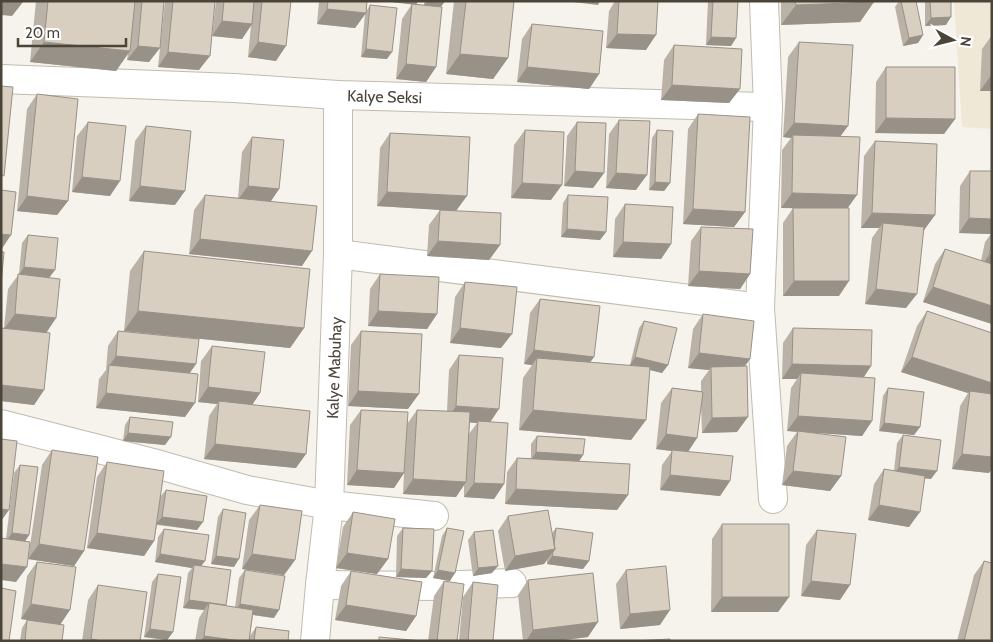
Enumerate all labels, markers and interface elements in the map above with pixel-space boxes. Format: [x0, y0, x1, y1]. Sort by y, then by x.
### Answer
scale bar [18, 15, 125, 47]
north arrow [928, 15, 978, 65]
text: 20 m [25, 24, 60, 42]
text: N [956, 36, 975, 48]
street label: Kalye Seksi [347, 86, 422, 107]
street label: Kalye Mabuhay [323, 316, 345, 419]

